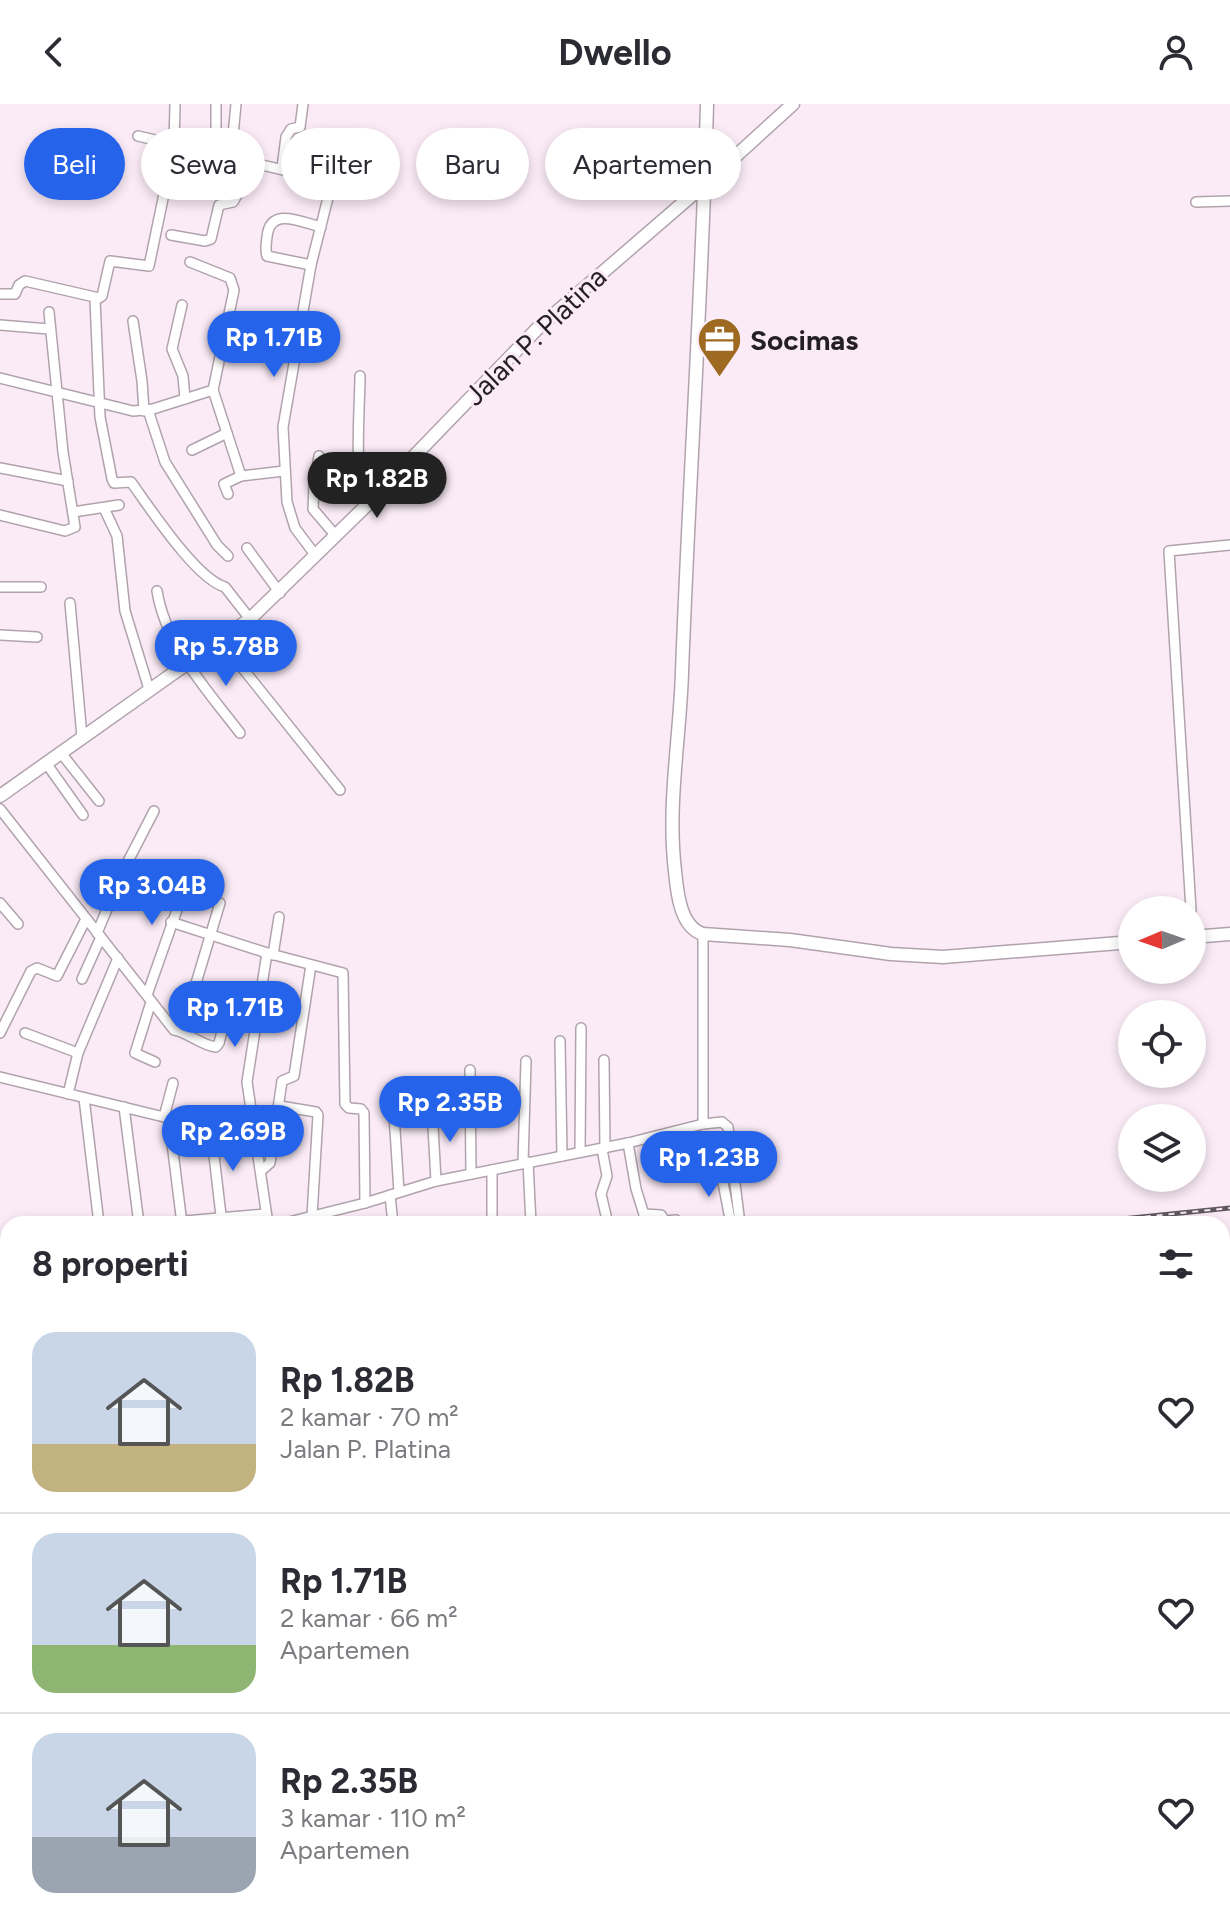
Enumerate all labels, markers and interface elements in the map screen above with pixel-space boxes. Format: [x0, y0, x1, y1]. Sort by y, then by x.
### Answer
icon: back [32, 30, 76, 74]
icon: person [1154, 30, 1198, 74]
text: Dwello [558, 31, 672, 74]
chip: Beli [24, 128, 125, 200]
chip: Sewa [141, 128, 265, 200]
chip: Filter [281, 128, 400, 200]
chip: Baru [416, 128, 529, 200]
chip: Apartemen [545, 128, 741, 200]
street label: Jalan P. Platina [457, 260, 613, 412]
pin: Rp 1.71B [191, 311, 357, 379]
office icon: Socimas [695, 316, 743, 379]
text: Rp 1.71B [225, 321, 323, 353]
place label: Socimas [750, 323, 858, 357]
pin: Rp 1.82B [294, 452, 460, 520]
text: Rp 1.82B [326, 462, 428, 494]
pin: Rp 5.78B [143, 620, 309, 688]
text: Rp 5.78B [173, 630, 279, 662]
pin: Rp 3.04B [69, 859, 235, 927]
text: Rp 3.04B [98, 869, 206, 901]
north arrow [1118, 896, 1206, 984]
map controls [1118, 896, 1206, 1192]
pin: Rp 1.71B [152, 981, 318, 1049]
text: Rp 1.71B [186, 991, 284, 1023]
button: locate [1118, 1000, 1206, 1088]
pin: Rp 2.35B [367, 1076, 533, 1144]
text: Rp 2.35B [397, 1086, 503, 1118]
button: layers [1118, 1104, 1206, 1192]
pin: Rp 2.69B [150, 1105, 316, 1173]
text: Rp 2.69B [180, 1115, 286, 1147]
pin: Rp 1.23B [626, 1131, 792, 1199]
text: Rp 1.23B [658, 1141, 760, 1173]
icon: filters [1154, 1242, 1198, 1286]
text: 8 properti [32, 1244, 189, 1285]
text: Rp 1.82B [280, 1360, 415, 1401]
icon: home [96, 1364, 192, 1460]
icon: heart [1154, 1390, 1198, 1434]
text: 2 kamar · 70 m² [280, 1401, 459, 1433]
text: Jalan P. Platina [280, 1433, 451, 1465]
text: Rp 1.71B [280, 1561, 407, 1602]
icon: home [96, 1565, 192, 1661]
icon: heart [1154, 1591, 1198, 1635]
text: 2 kamar · 66 m² [280, 1602, 458, 1634]
text: Apartemen [280, 1634, 410, 1666]
text: Rp 2.35B [280, 1761, 418, 1802]
icon: home [96, 1765, 192, 1861]
icon: heart [1154, 1791, 1198, 1835]
text: 3 kamar · 110 m² [280, 1802, 466, 1834]
text: Apartemen [280, 1834, 410, 1866]

